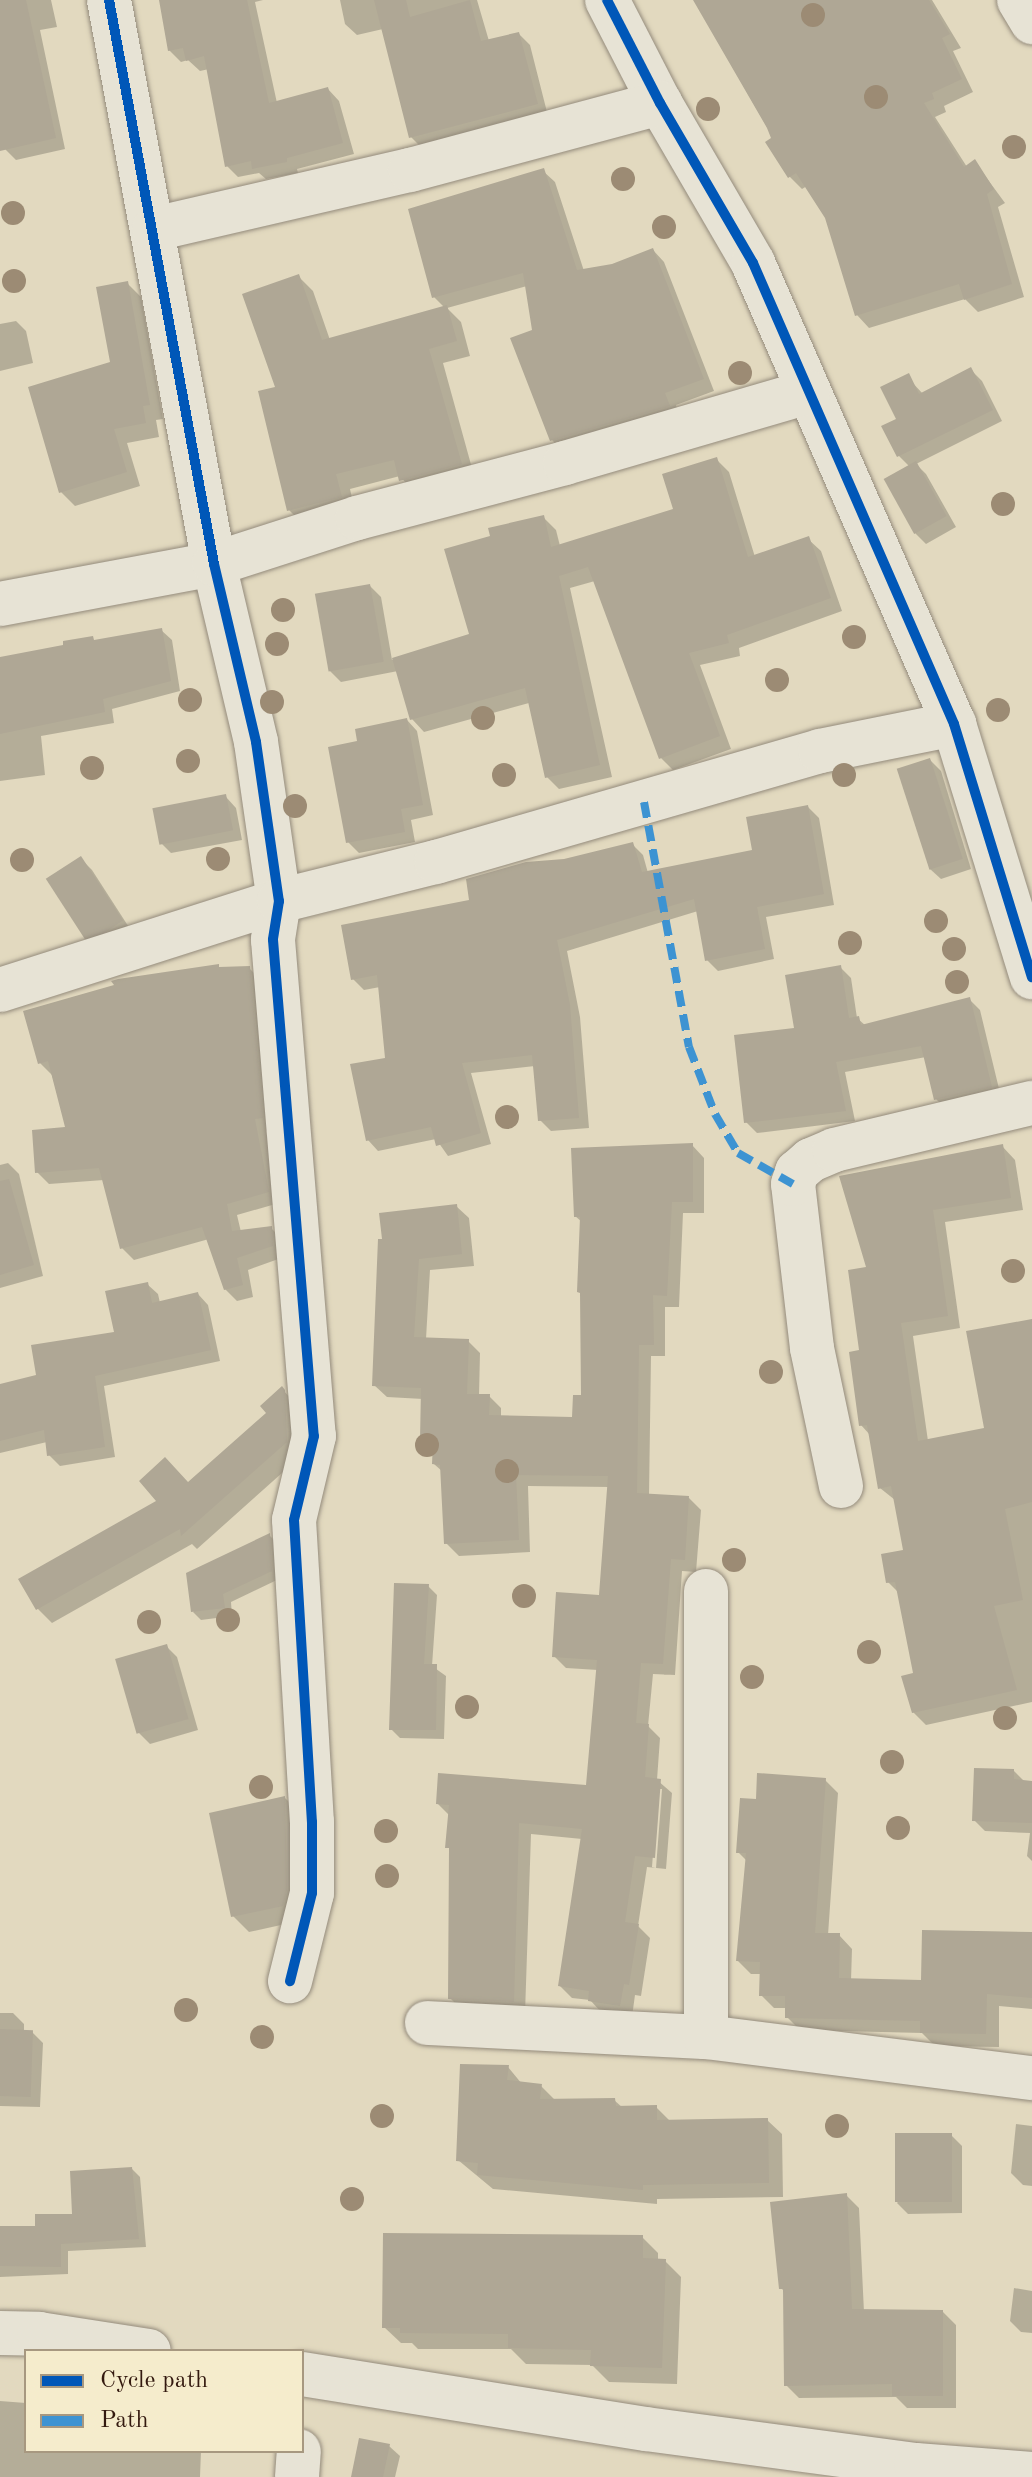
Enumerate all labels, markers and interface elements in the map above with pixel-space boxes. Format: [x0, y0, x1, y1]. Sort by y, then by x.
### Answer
legend [24, 2349, 304, 2453]
text: Cycle path [100, 2369, 208, 2393]
text: Path [100, 2409, 149, 2433]

